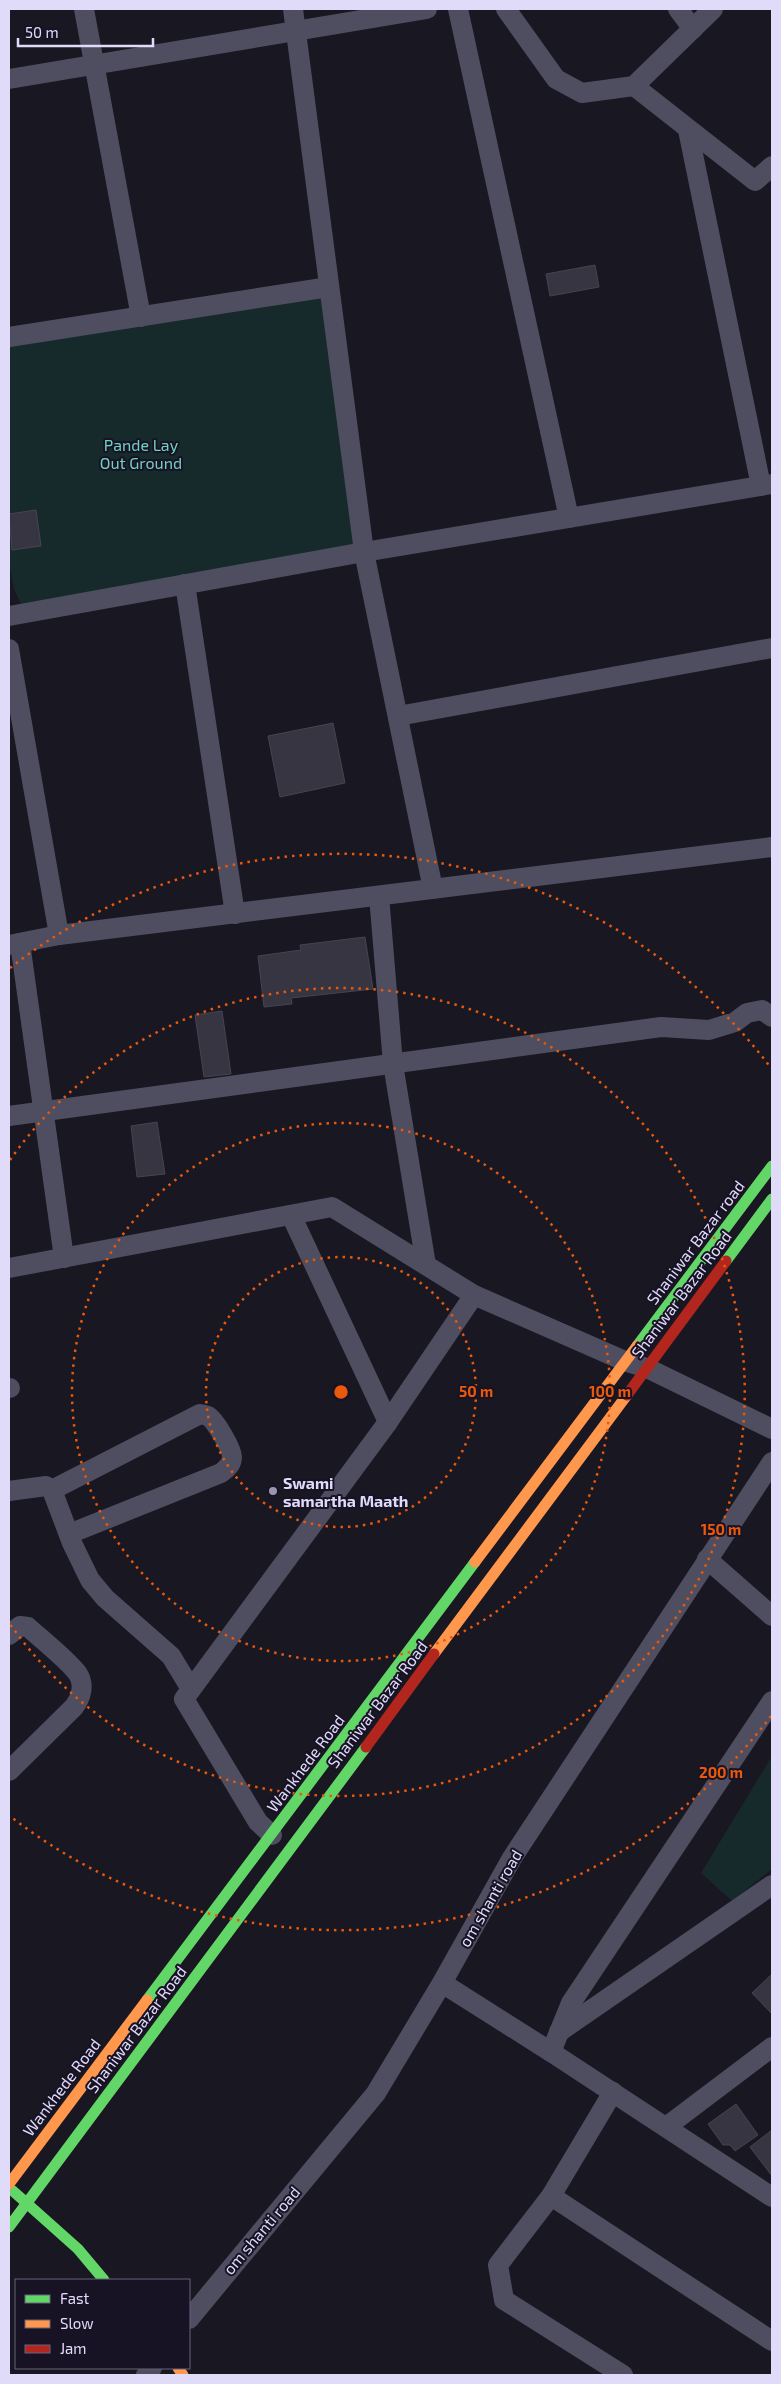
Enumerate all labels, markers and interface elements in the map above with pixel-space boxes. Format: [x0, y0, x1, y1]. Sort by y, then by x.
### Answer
scale bar [18, 15, 152, 47]
text: 50 m [25, 23, 59, 41]
park label: Pande Lay Out Ground [100, 435, 182, 472]
street label: Shaniwar Bazar road [642, 1176, 748, 1308]
street label: Shaniwar Bazar Road [627, 1227, 735, 1361]
text: 50 m [459, 1382, 493, 1400]
text: 100 m [589, 1382, 631, 1400]
centre of rings [332, 1383, 350, 1401]
place label: Swami samartha Maath [283, 1473, 408, 1510]
marker: Swami samartha Maath [267, 1485, 279, 1497]
text: 150 m [701, 1520, 741, 1538]
street label: Shaniwar Bazar Road [323, 1637, 431, 1771]
street label: Wankhede Road [262, 1710, 348, 1816]
text: 200 m [699, 1763, 743, 1781]
street label: om shanti road [455, 1846, 525, 1950]
street label: Shaniwar Bazar Road [82, 1962, 190, 2096]
street label: Wankhede Road [18, 2034, 104, 2140]
street label: om shanti road [219, 2182, 303, 2278]
legend [15, 2279, 190, 2369]
text: Fast [60, 2289, 90, 2307]
text: Slow [60, 2314, 94, 2332]
text: Jam [60, 2339, 86, 2357]

